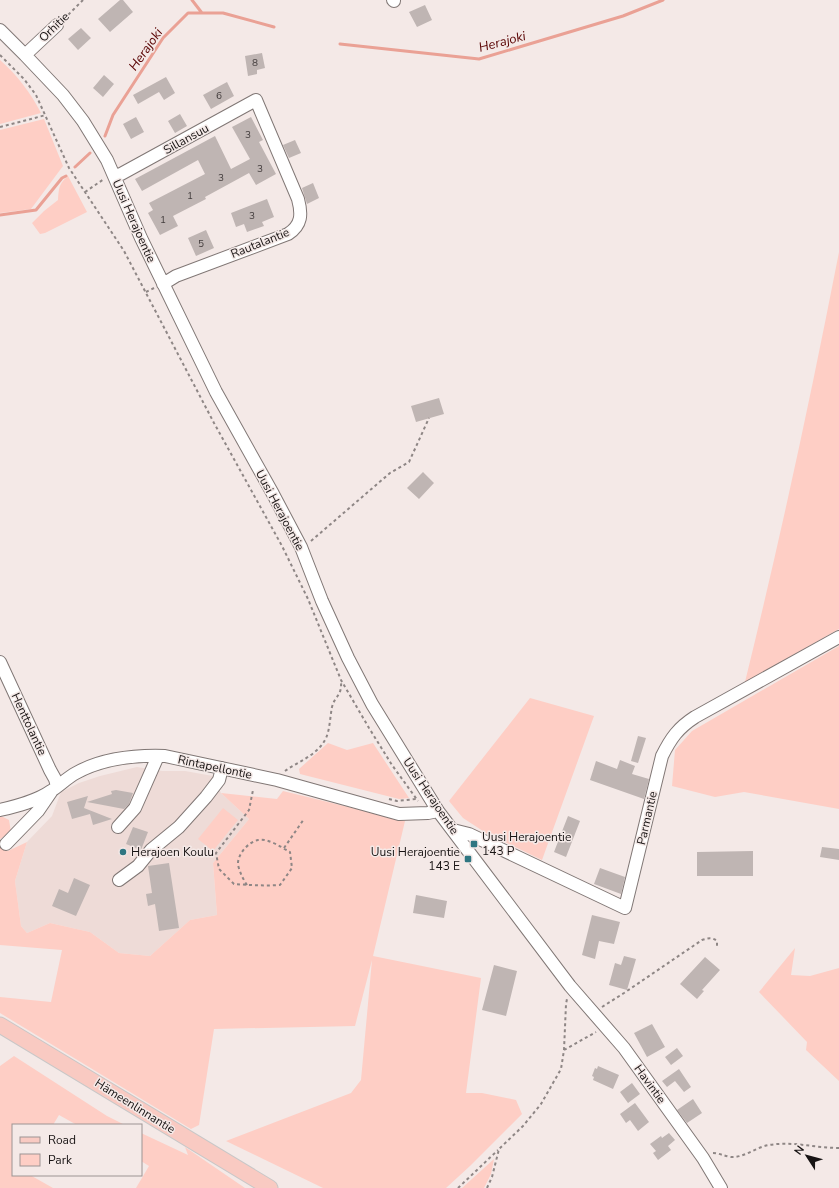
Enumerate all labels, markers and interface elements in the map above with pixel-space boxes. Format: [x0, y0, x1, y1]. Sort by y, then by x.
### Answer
street label: Orhitie [35, 9, 73, 45]
water label: Herajoki [125, 24, 168, 74]
water label: Herajoki [477, 27, 529, 57]
house number: 8 [252, 56, 258, 70]
house number: 6 [216, 89, 222, 103]
street label: Sillansuu [160, 120, 212, 158]
house number: 3 [245, 128, 251, 142]
house number: 3 [257, 162, 263, 176]
house number: 3 [218, 171, 224, 185]
street label: Uusi Herajoentie [109, 177, 159, 265]
house number: 1 [187, 189, 193, 203]
house number: 3 [249, 209, 255, 223]
house number: 1 [160, 213, 166, 227]
street label: Rautalantie [228, 224, 292, 262]
house number: 5 [198, 237, 204, 251]
street label: Uusi Herajoentie [252, 467, 308, 553]
street label: Henttolantie [8, 690, 50, 758]
street label: Rintapellontie [176, 751, 254, 783]
street label: Uusi Herajoentie [399, 755, 463, 837]
street label: Parmantie [633, 790, 661, 846]
place label: Uusi Herajoentie 143 P [482, 829, 571, 859]
marker: Uusi Herajoentie 143 P [469, 839, 479, 849]
place label: Herajoen Koulu [131, 844, 214, 860]
place label: Uusi Herajoentie 143 E [371, 844, 460, 874]
marker: Herajoen Koulu [118, 847, 128, 857]
marker: Uusi Herajoentie 143 E [463, 854, 473, 864]
street label: Havintie [630, 1061, 670, 1107]
street label: Hämeenlinnantie [92, 1075, 178, 1137]
legend [12, 1124, 142, 1176]
text: Road [48, 1132, 76, 1148]
north arrow [787, 1136, 827, 1176]
text: N [791, 1143, 808, 1158]
text: Park [48, 1152, 73, 1168]

